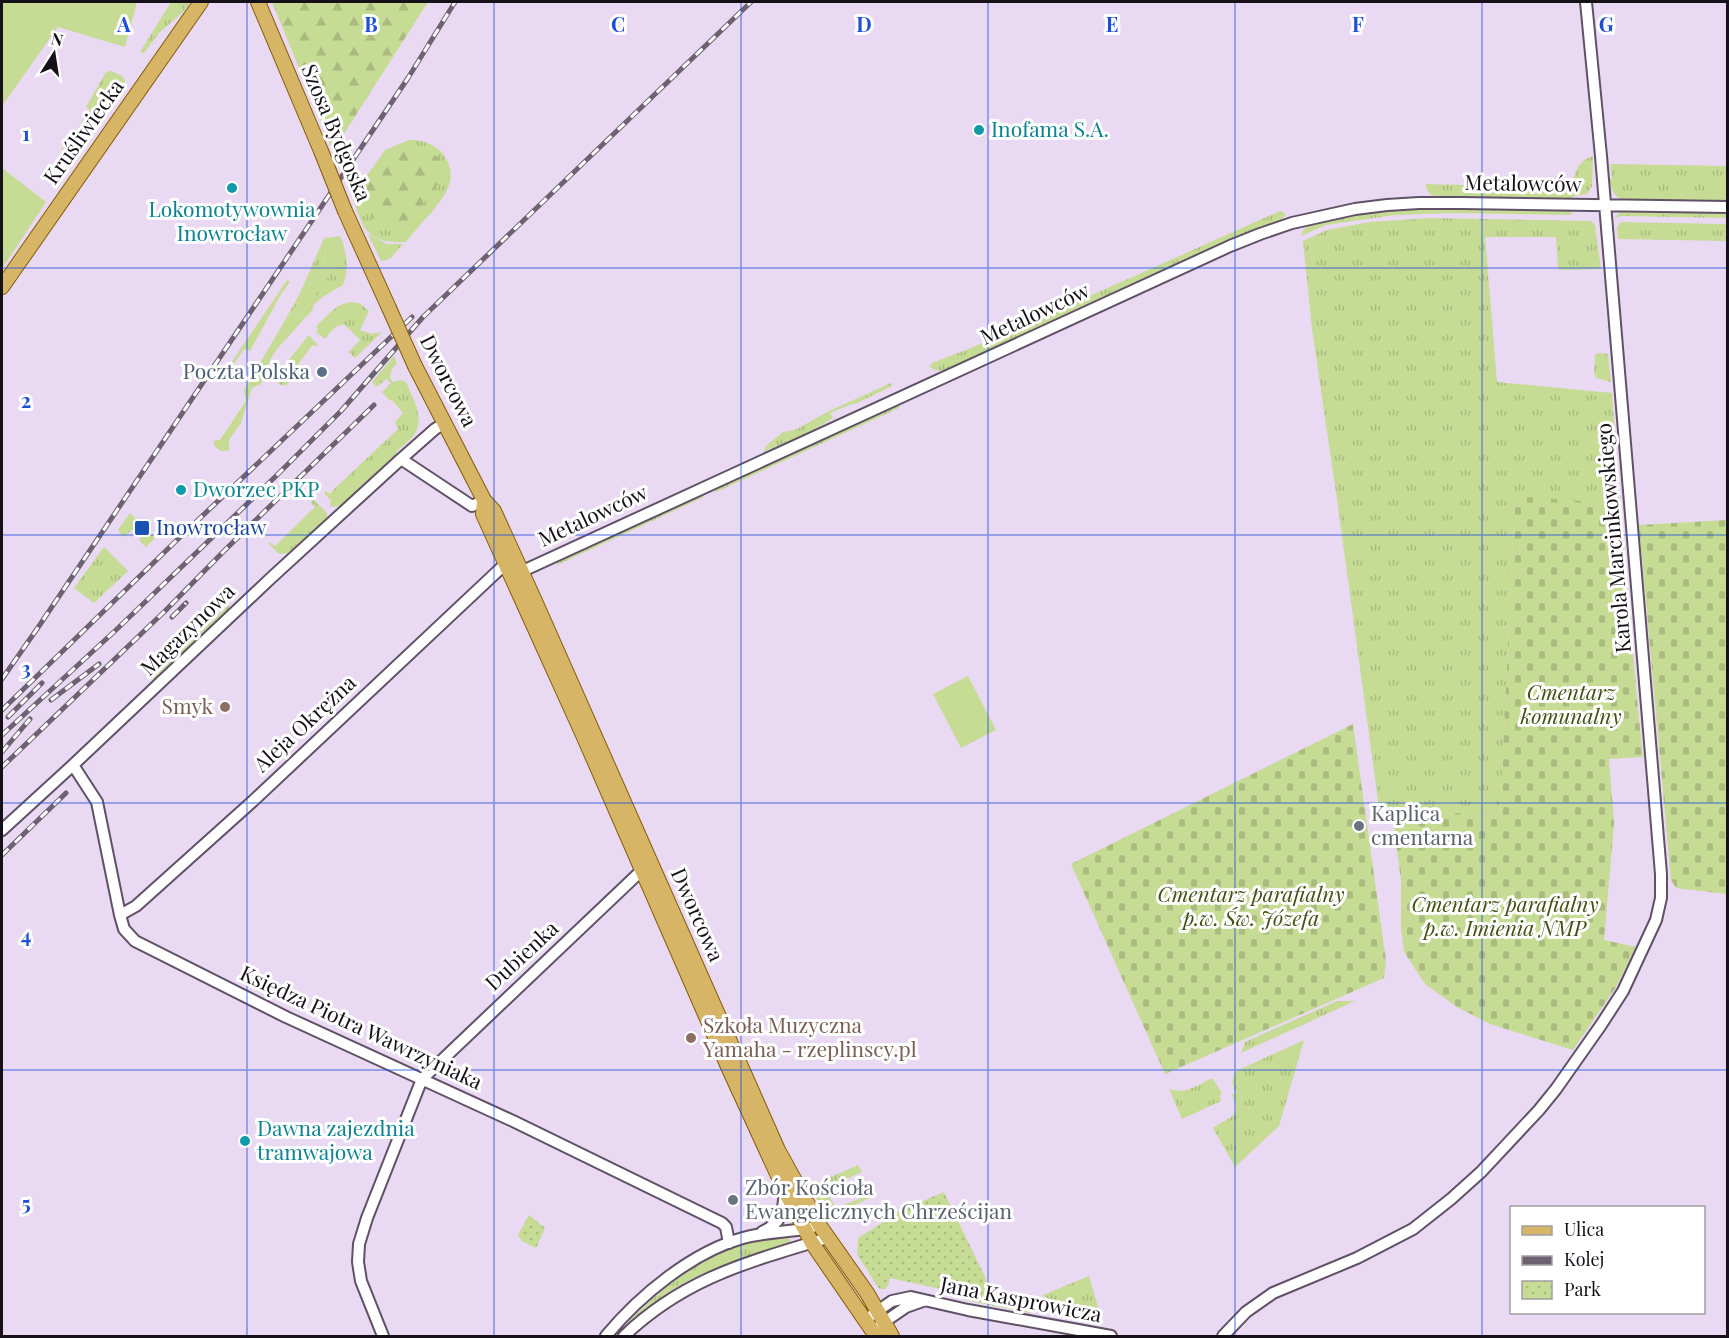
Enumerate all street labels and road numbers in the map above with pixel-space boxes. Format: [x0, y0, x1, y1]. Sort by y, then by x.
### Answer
street label: Szosa Bydgoska [296, 59, 380, 206]
street label: Kruśliwiecka [36, 72, 129, 189]
street label: Metalowców [1464, 167, 1583, 197]
street label: Metalowców [975, 274, 1094, 350]
street label: Dworcowa [415, 329, 485, 431]
street label: Karola Marcinkowskiego [1588, 422, 1636, 654]
street label: Metalowców [533, 476, 652, 552]
street label: Magazynowa [133, 576, 240, 681]
street label: Aleja Okrężna [246, 668, 361, 778]
street label: Dworcowa [666, 863, 732, 966]
street label: Dubienka [478, 913, 564, 996]
street label: Księdza Piotra Wawrzyniaka [236, 958, 488, 1095]
street label: Jana Kasprowicza [937, 1268, 1105, 1328]

